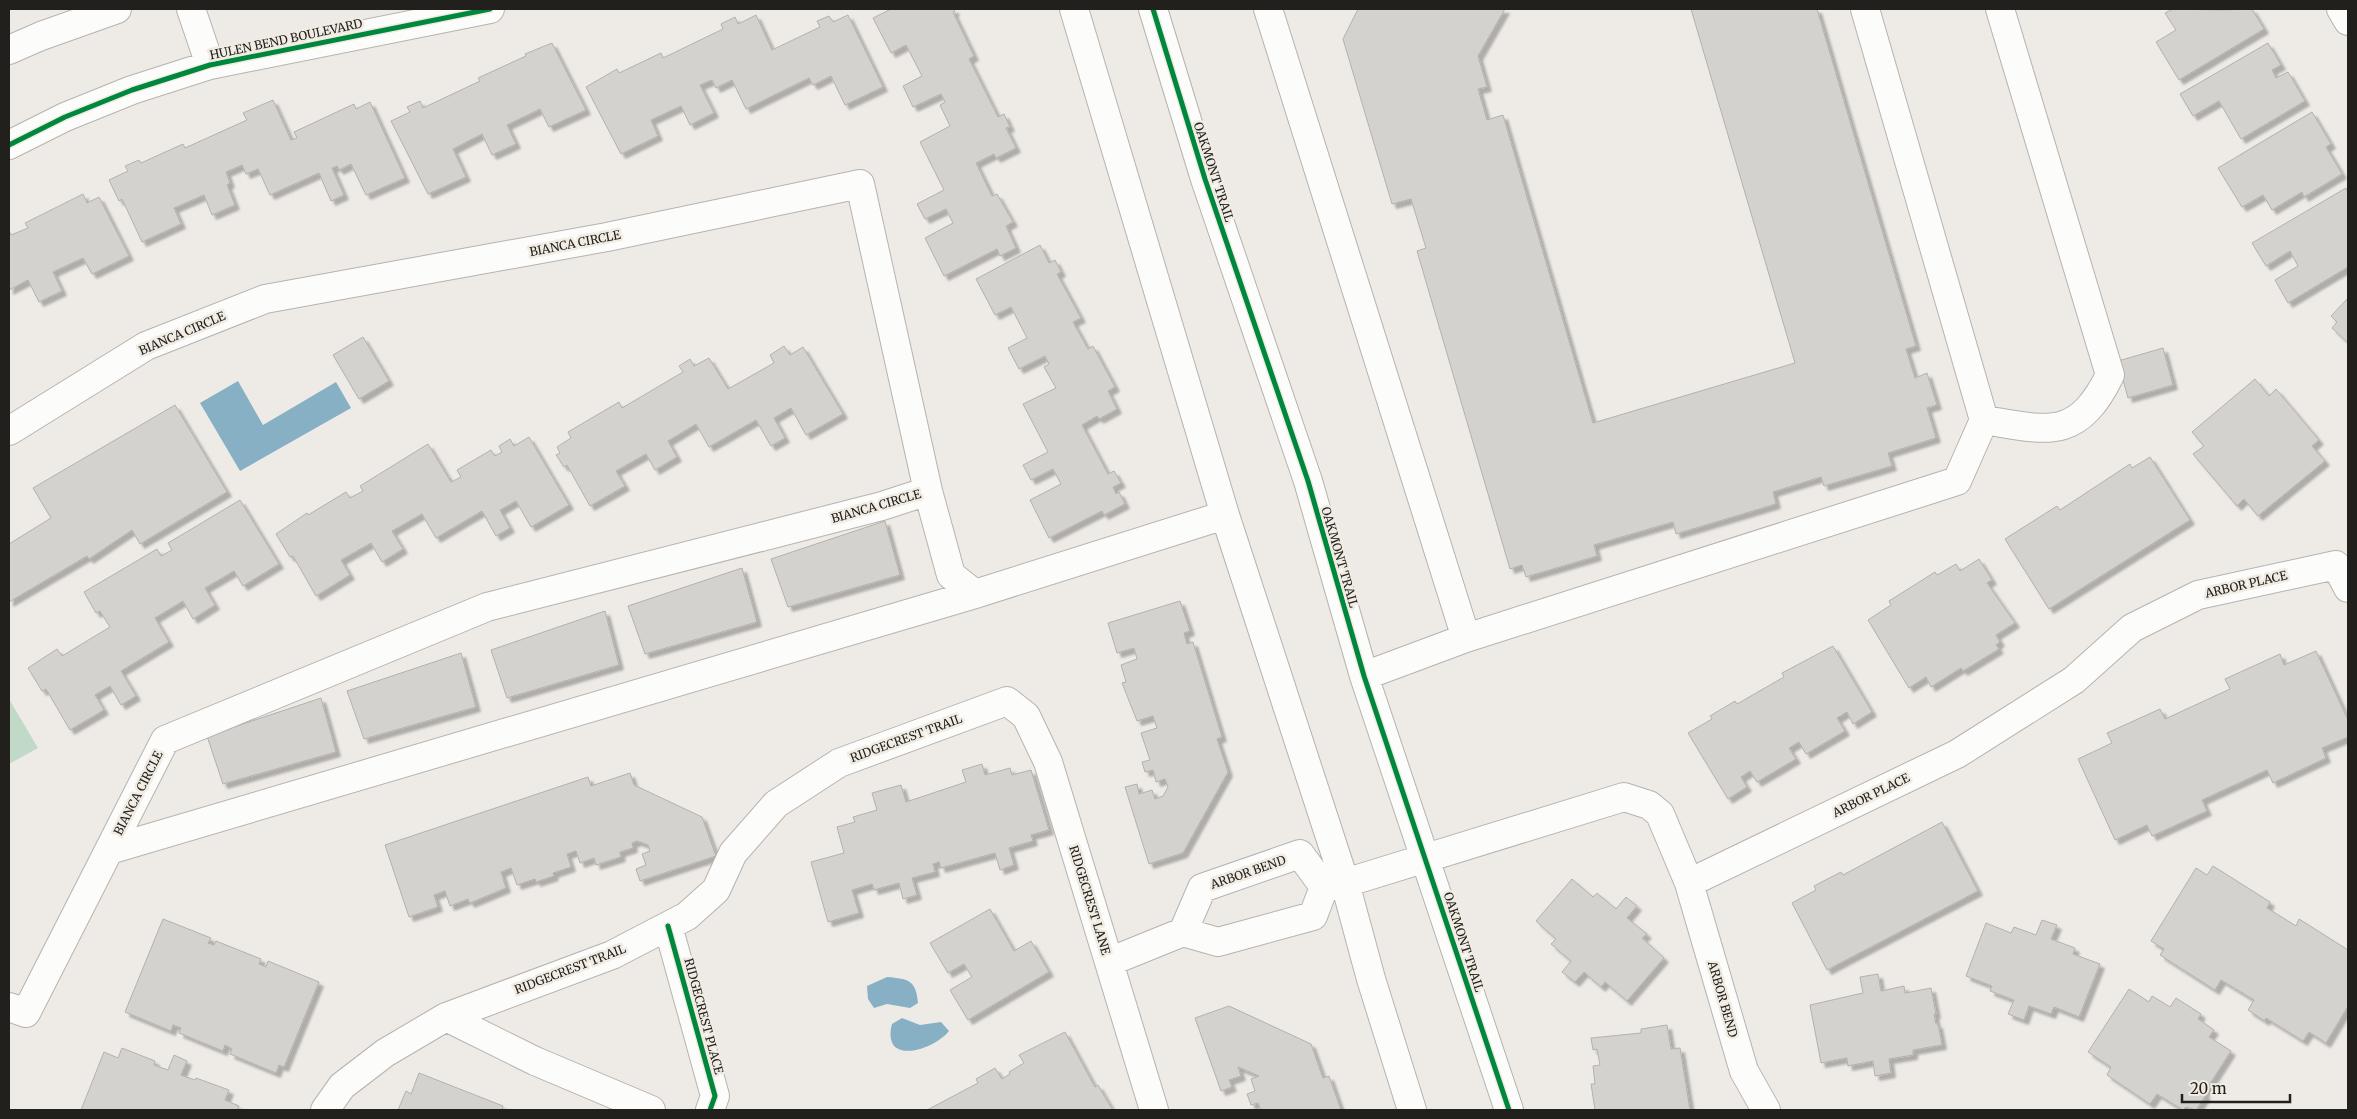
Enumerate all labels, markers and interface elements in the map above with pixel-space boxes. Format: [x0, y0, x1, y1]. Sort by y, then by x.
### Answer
street label: HULEN BEND BOULEVARD [208, 15, 364, 63]
street label: OAKMONT TRAIL [1191, 120, 1237, 224]
street label: BIANCA CIRCLE [528, 227, 622, 259]
street label: BIANCA CIRCLE [136, 308, 228, 358]
street label: BIANCA CIRCLE [829, 486, 923, 526]
street label: OAKMONT TRAIL [1318, 505, 1362, 610]
street label: ARBOR PLACE [2202, 567, 2289, 601]
street label: RIDGECREST TRAIL [848, 711, 965, 765]
street label: BIANCA CIRCLE [110, 748, 166, 838]
street label: ARBOR PLACE [1829, 770, 1912, 821]
street label: RIDGECREST LANE [1066, 843, 1114, 957]
street label: ARBOR BEND [1207, 852, 1288, 892]
street label: OAKMONT TRAIL [1441, 890, 1487, 994]
street label: RIDGECREST TRAIL [512, 941, 628, 997]
street label: RIDGECREST PLACE [681, 956, 727, 1076]
street label: ARBOR BEND [1705, 958, 1741, 1039]
scale bar [2182, 1072, 2290, 1104]
text: 20 m [2190, 1079, 2227, 1098]

